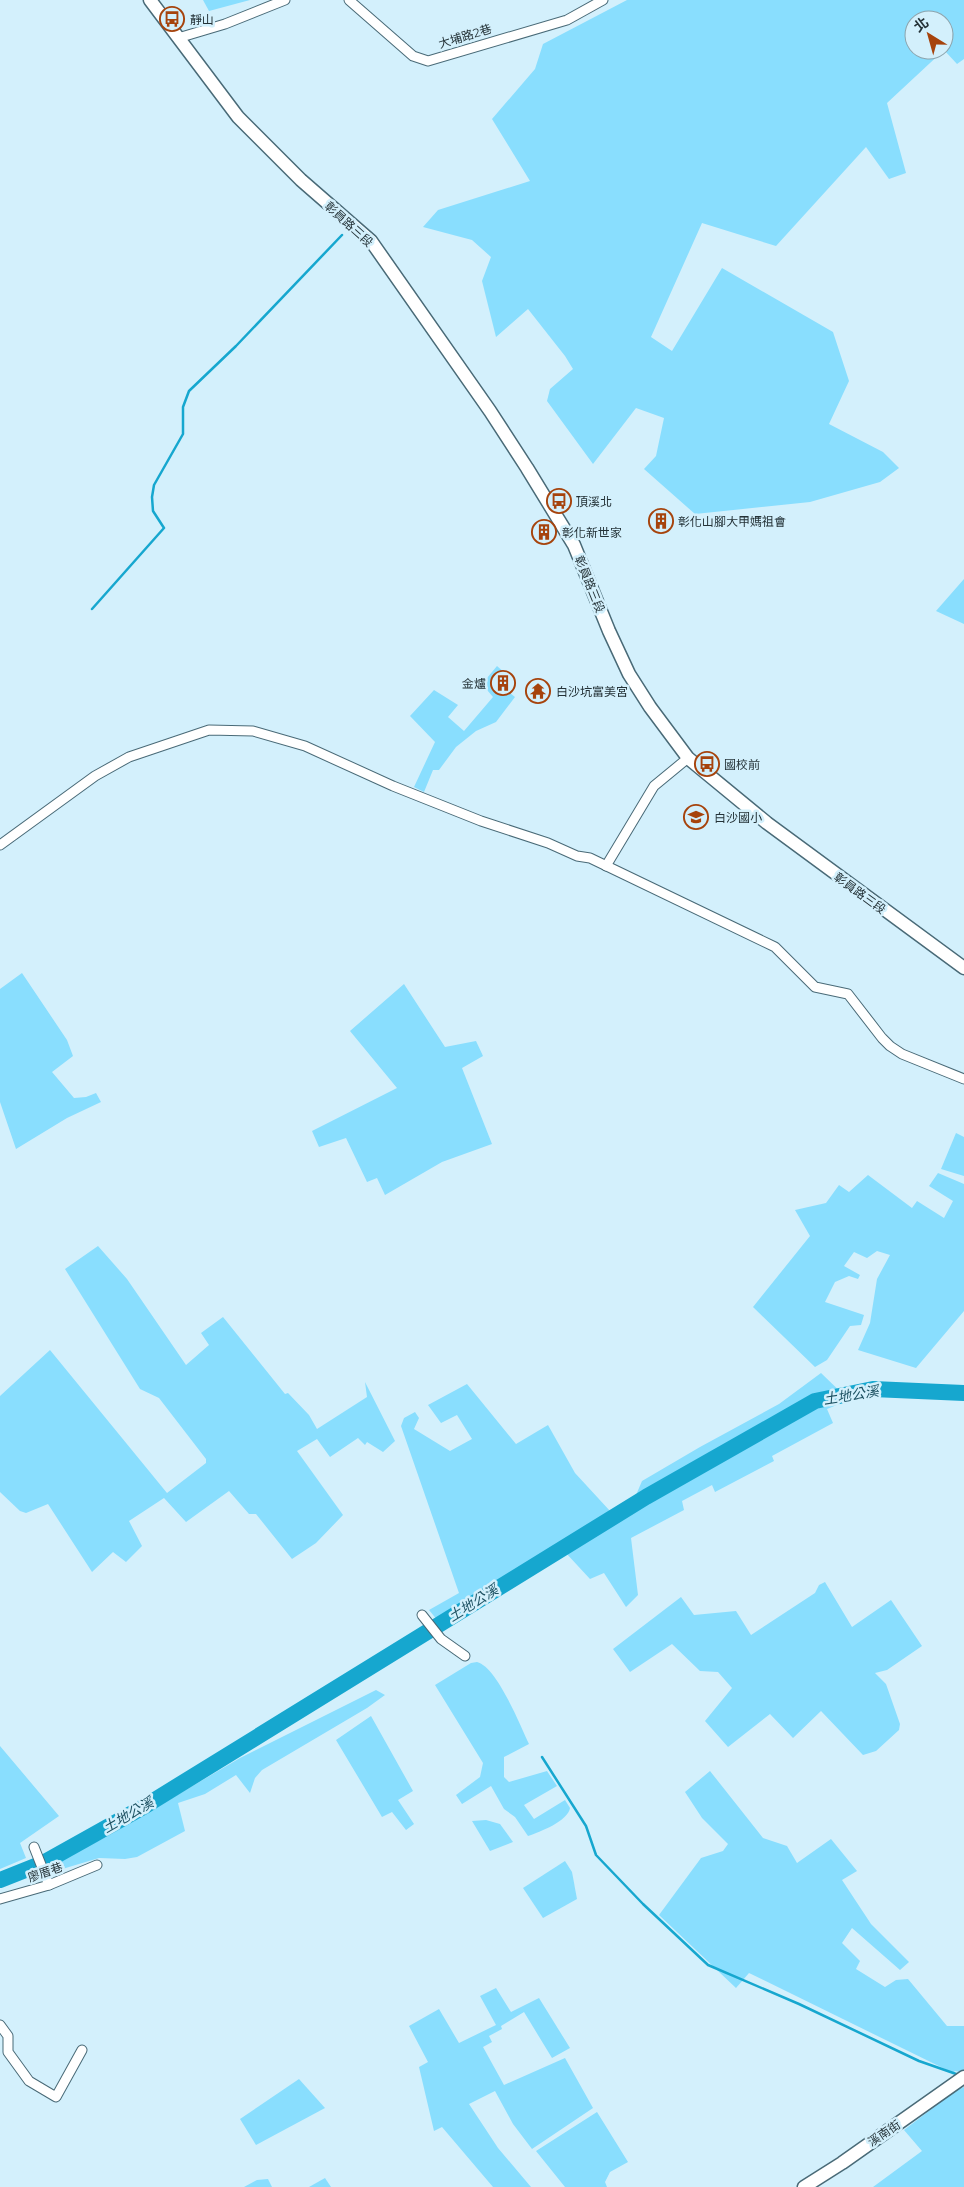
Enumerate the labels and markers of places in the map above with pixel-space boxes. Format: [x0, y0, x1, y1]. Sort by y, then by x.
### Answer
bus stop icon: 靜山 [159, 6, 185, 32]
place label: 靜山 [190, 12, 214, 27]
bus stop icon: 頂溪北 [546, 488, 572, 514]
place label: 頂溪北 [576, 494, 612, 509]
building icon: 彰化山腳大甲媽祖會 [648, 508, 674, 534]
place label: 彰化山腳大甲媽祖會 [678, 514, 786, 529]
building icon: 彰化新世家 [531, 519, 557, 545]
place label: 彰化新世家 [562, 525, 622, 540]
building icon: 金爐 [490, 670, 516, 696]
place label: 金爐 [462, 676, 486, 691]
temple icon: 白沙坑富美宮 [525, 678, 551, 704]
place label: 白沙坑富美宮 [556, 684, 628, 699]
bus stop icon: 國校前 [694, 751, 720, 777]
place label: 國校前 [724, 757, 760, 772]
school or university icon: 白沙國小 [683, 804, 709, 830]
place label: 白沙國小 [714, 810, 762, 825]

